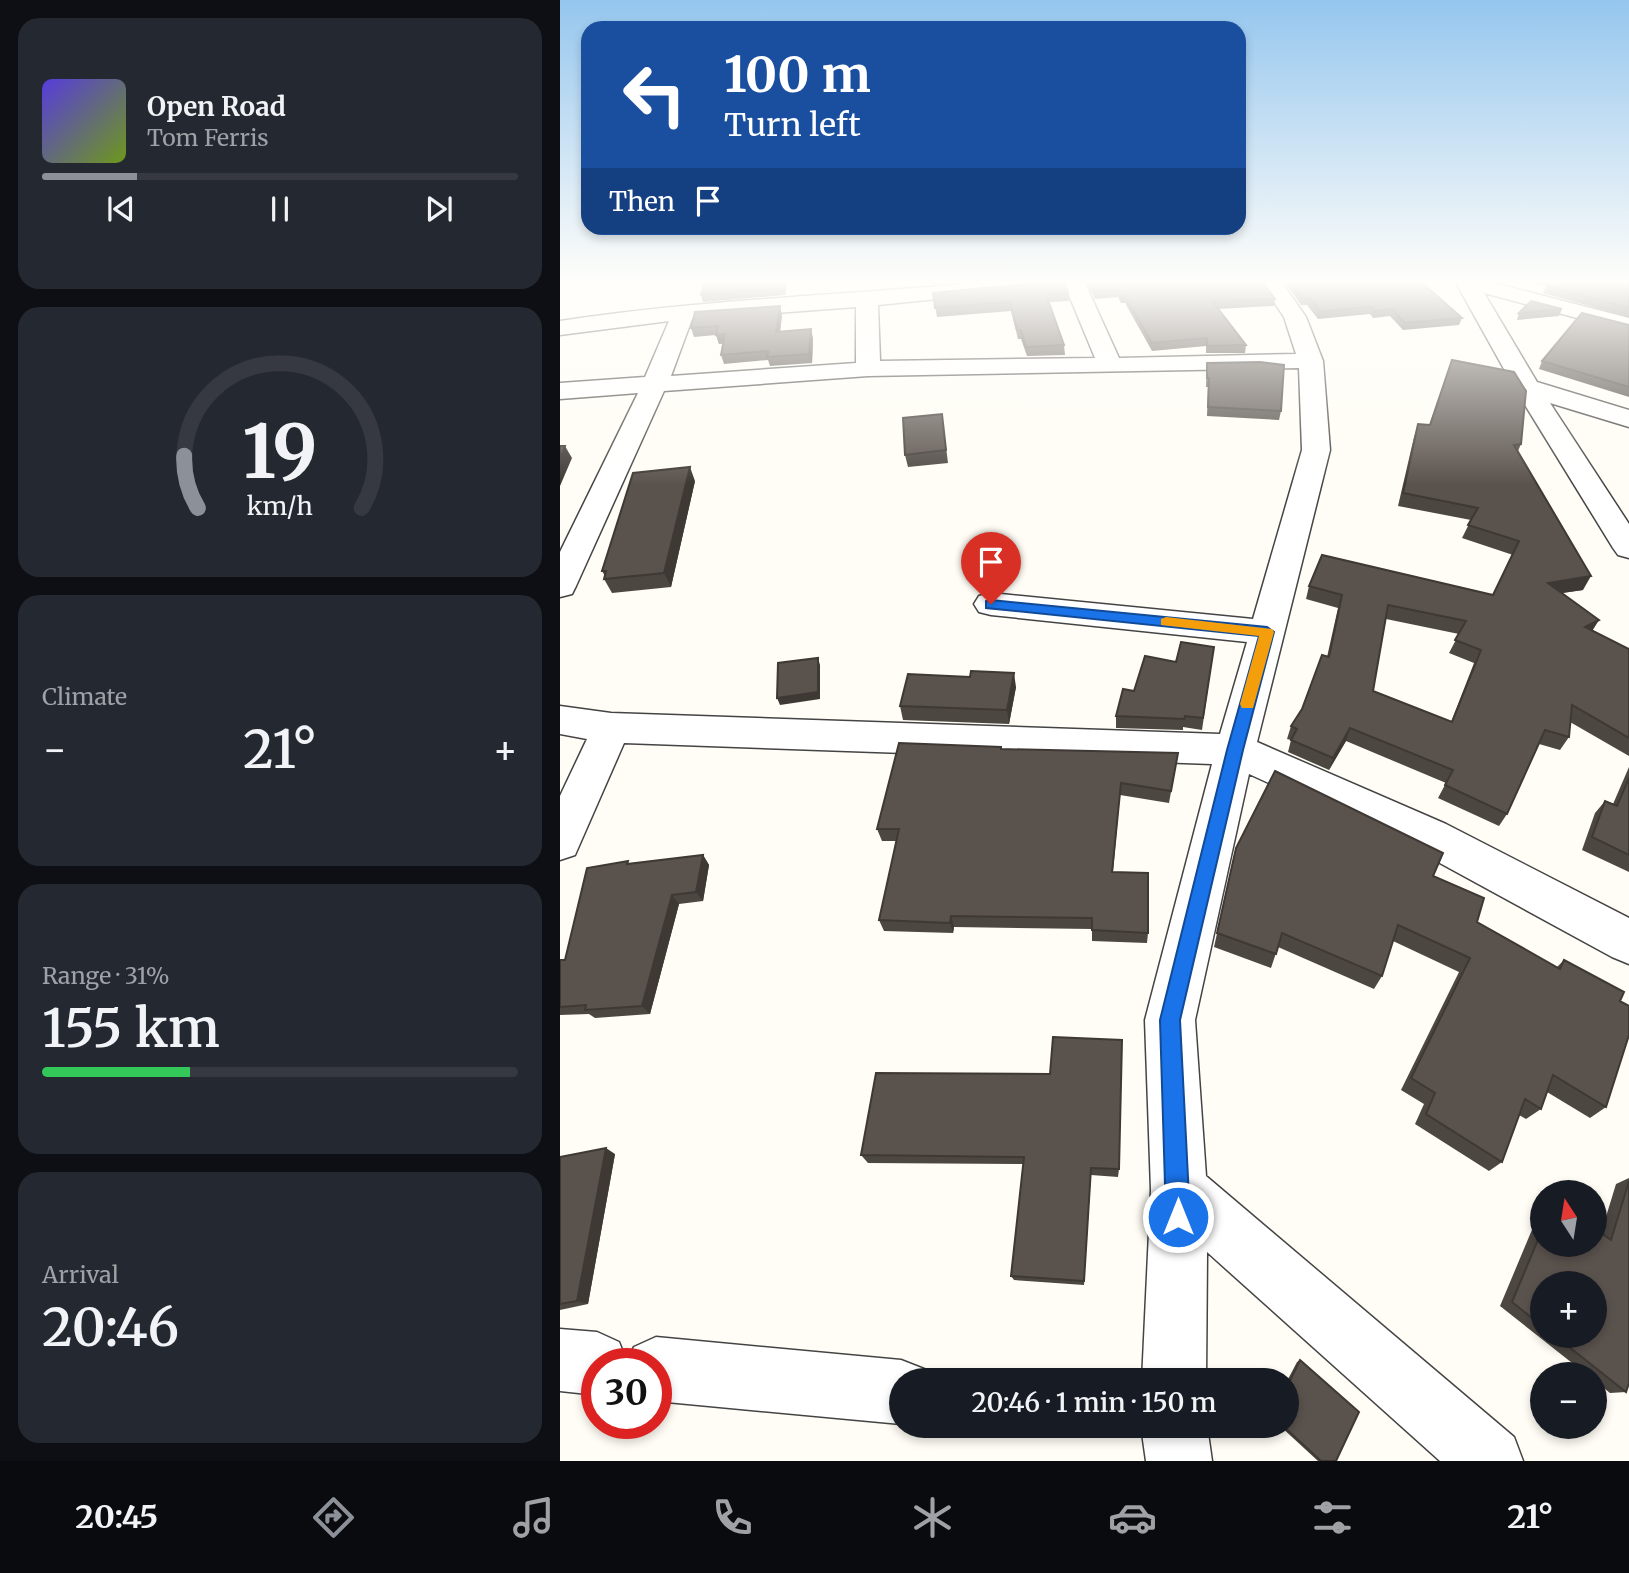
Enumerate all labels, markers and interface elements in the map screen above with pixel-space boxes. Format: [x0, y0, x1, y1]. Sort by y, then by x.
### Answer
text: 100 m [724, 44, 871, 105]
icon: left [609, 49, 700, 140]
text: Open Road [147, 90, 286, 123]
text: Turn left [724, 105, 861, 145]
text: Tom Ferris [147, 123, 269, 152]
icon: arrive [689, 182, 727, 220]
text: Then [609, 185, 675, 218]
icon: previous [102, 190, 140, 228]
icon: pause [261, 190, 299, 228]
icon: next [420, 190, 458, 228]
text: 19 [242, 406, 318, 498]
text: km/h [247, 490, 313, 522]
pin [961, 532, 1021, 604]
icon: arrive [972, 543, 1010, 581]
text: Climate [42, 682, 127, 711]
text: 21° [243, 717, 317, 782]
text: − [42, 726, 67, 773]
text: + [493, 726, 518, 773]
text: Range · 31% [42, 961, 169, 990]
text: 155 km [42, 996, 220, 1061]
position arrow [1141, 1180, 1215, 1254]
north arrow [1530, 1180, 1606, 1256]
map controls [1530, 1180, 1607, 1439]
text: Arrival [42, 1260, 119, 1289]
button: + [1530, 1271, 1607, 1348]
text: 20:46 [42, 1295, 179, 1360]
speed limit sign: 30 [581, 1348, 672, 1439]
button: − [1530, 1362, 1607, 1439]
text: 20:46 · 1 min · 150 m [971, 1386, 1217, 1419]
icon: directions [309, 1493, 358, 1542]
icon: music [509, 1493, 558, 1542]
icon: phone [708, 1493, 757, 1542]
icon: climate [908, 1493, 957, 1542]
icon: car [1108, 1493, 1157, 1542]
icon: filters [1308, 1493, 1357, 1542]
text: 20:45 [75, 1497, 158, 1537]
text: 21° [1507, 1497, 1554, 1537]

